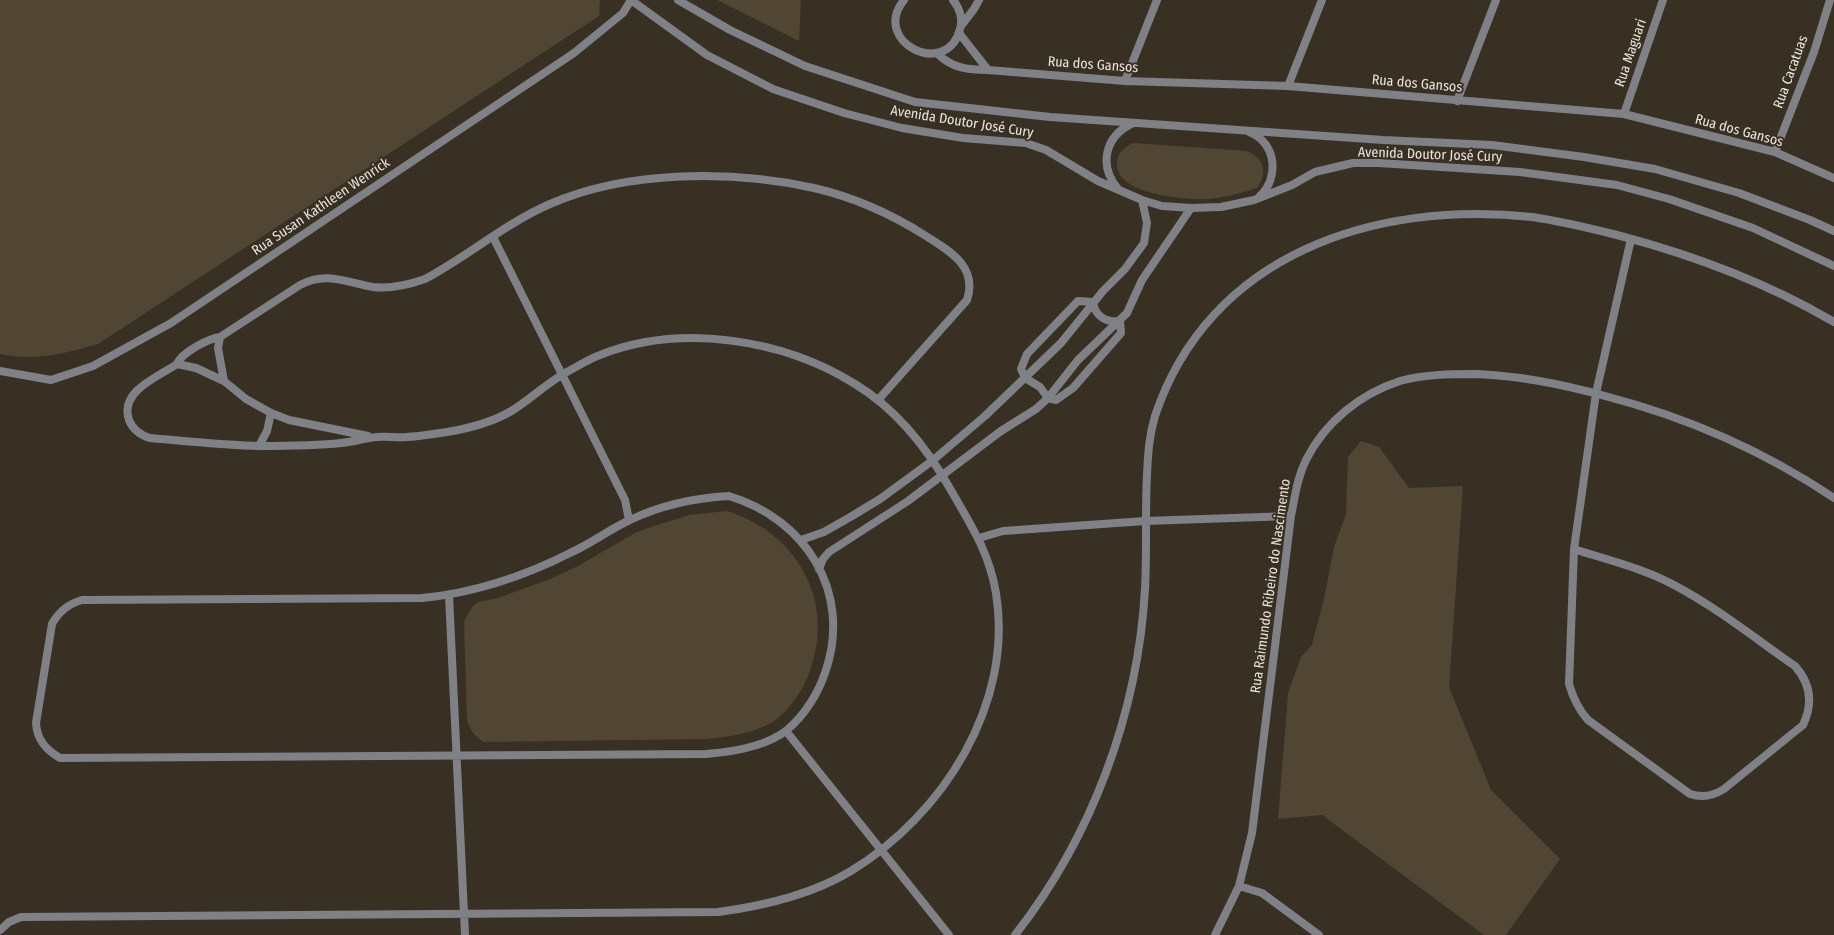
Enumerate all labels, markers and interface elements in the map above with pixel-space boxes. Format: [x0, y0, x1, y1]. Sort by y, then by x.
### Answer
street label: Rua Maguari [1612, 17, 1650, 89]
street label: Rua Cacatuas [1770, 33, 1812, 111]
street label: Rua dos Gansos [1047, 53, 1139, 77]
street label: Rua dos Gansos [1371, 72, 1463, 96]
street label: Avenida Doutor José Cury [889, 102, 1035, 142]
street label: Rua dos Gansos [1693, 111, 1785, 151]
street label: Avenida Doutor José Cury [1358, 144, 1502, 166]
street label: Rua Susan Kathleen Wenrick [249, 155, 393, 259]
street label: Rua Raimundo Ribeiro do Nascimento [1248, 478, 1294, 694]

